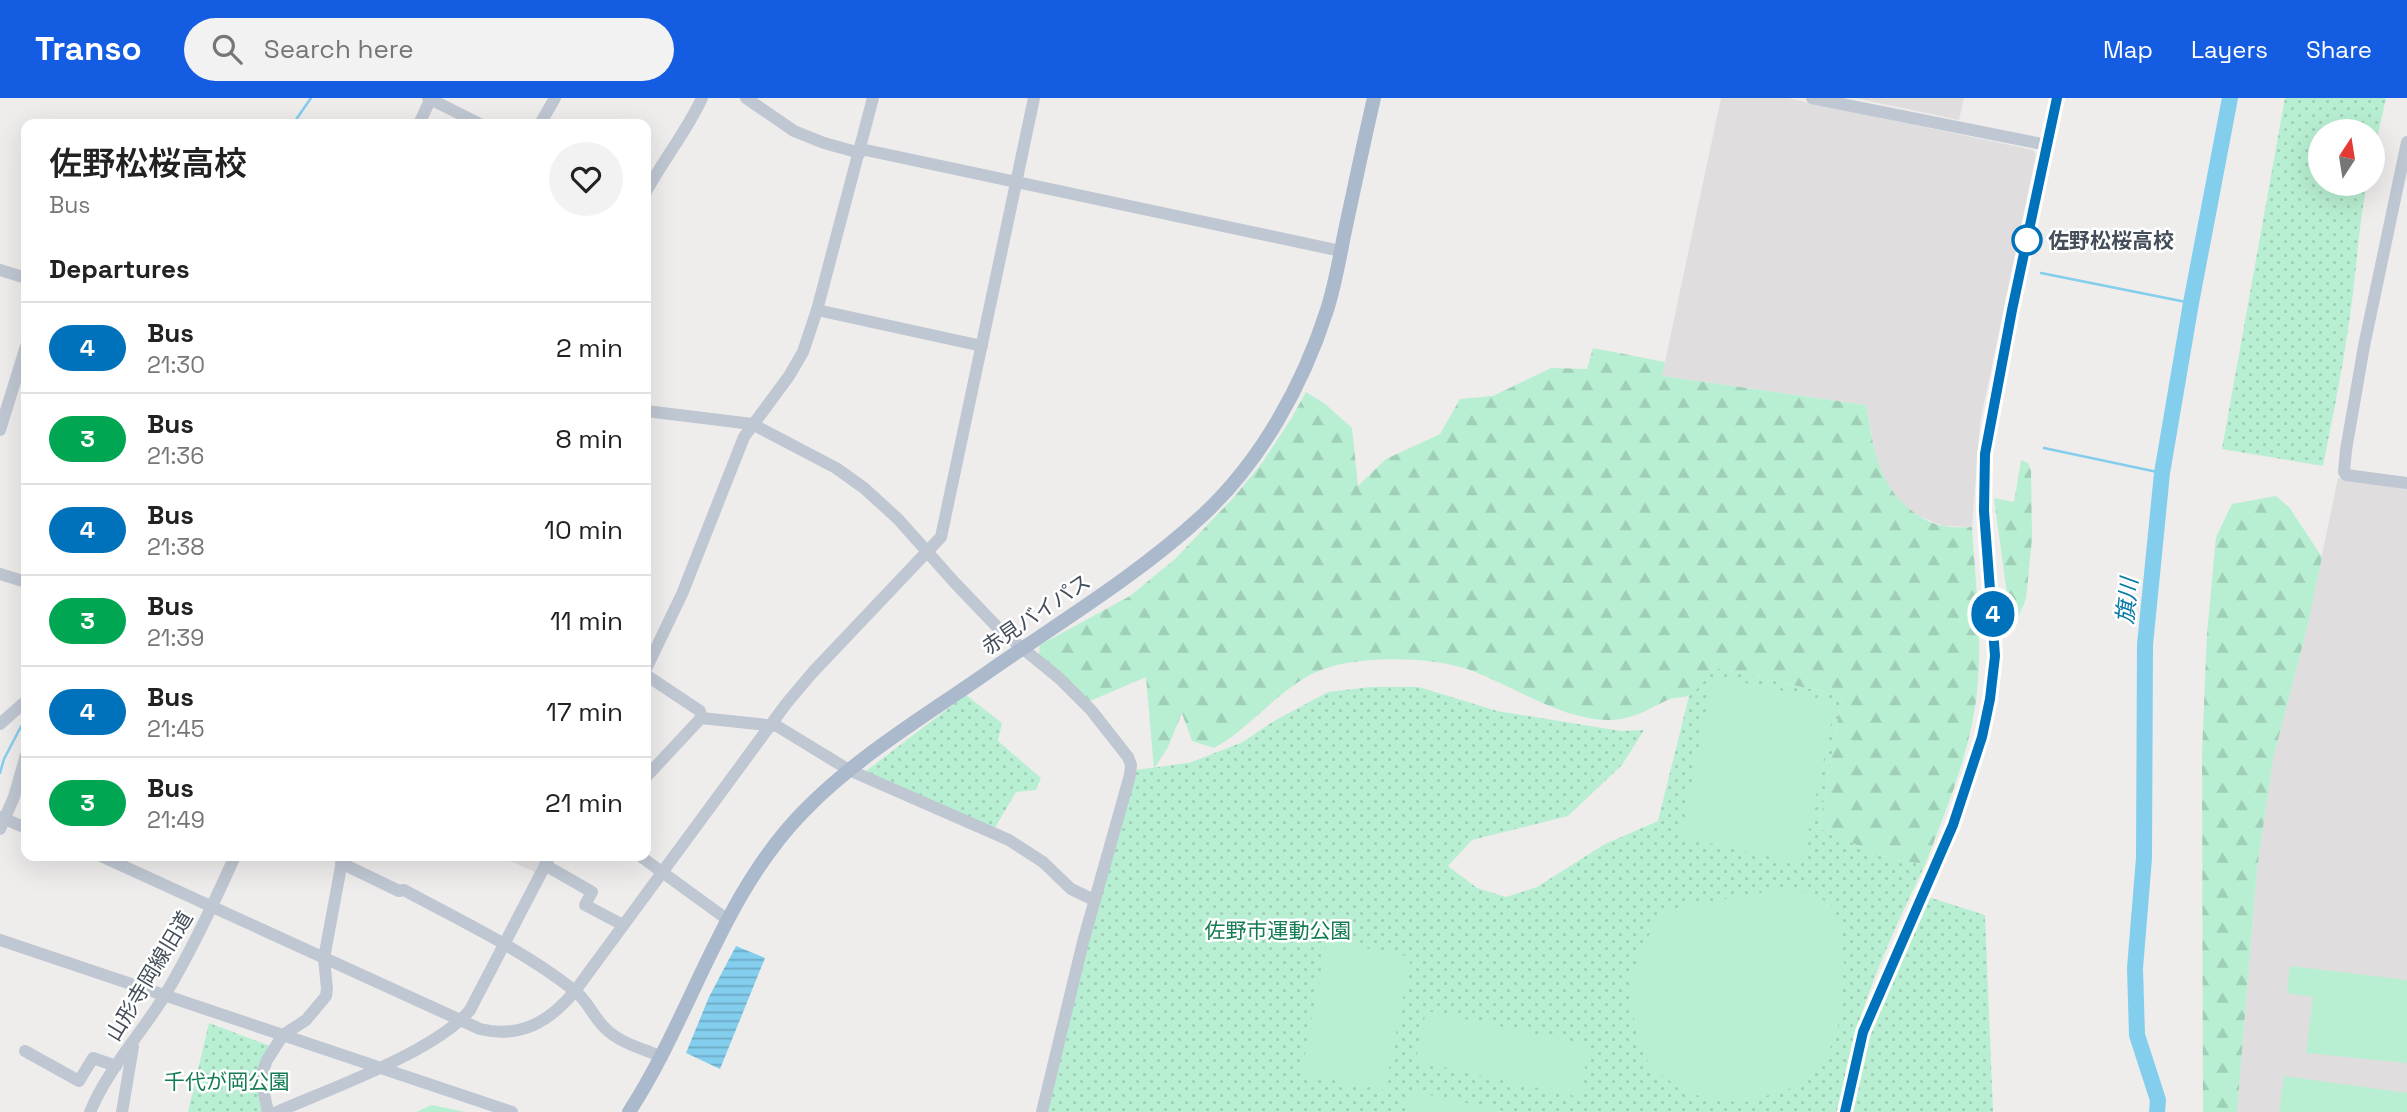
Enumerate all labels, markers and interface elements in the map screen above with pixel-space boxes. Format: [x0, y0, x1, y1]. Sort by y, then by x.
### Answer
search box [184, 18, 674, 81]
text: Transo [35, 28, 142, 70]
icon: search [208, 30, 246, 68]
text: Search here [264, 32, 414, 66]
text: Map [2103, 34, 2153, 65]
text: Layers [2191, 34, 2268, 65]
text: Share [2306, 34, 2372, 65]
north arrow [2308, 119, 2385, 196]
map controls [2308, 119, 2385, 196]
button: heart [549, 142, 623, 216]
text: 佐野松桜高校 [49, 143, 247, 185]
text: Bus [49, 190, 90, 220]
marker: 佐野松桜高校 [2012, 225, 2042, 255]
place label: 佐野松桜高校 [2048, 227, 2174, 254]
text: Departures [49, 252, 190, 286]
text: Bus [147, 316, 194, 350]
text: 2 min [556, 331, 623, 365]
text: 4 [80, 332, 95, 363]
text: 21:30 [147, 350, 205, 380]
text: Bus [147, 407, 194, 441]
text: 8 min [555, 422, 623, 456]
text: 3 [80, 423, 95, 454]
text: 21:36 [147, 441, 204, 471]
text: Bus [147, 498, 194, 532]
text: 10 min [544, 513, 623, 547]
text: 4 [80, 514, 95, 545]
text: 21:38 [147, 532, 205, 562]
street label: 赤見バイパス [976, 568, 1096, 660]
water label: 旗川 [2110, 574, 2145, 625]
text: Bus [147, 589, 194, 623]
line badge: 4 [1970, 591, 2016, 637]
text: 4 [1985, 598, 2001, 629]
text: 11 min [550, 604, 623, 638]
text: 3 [80, 605, 95, 636]
text: 21:39 [147, 623, 204, 653]
text: Bus [147, 680, 194, 714]
text: 17 min [546, 695, 623, 729]
text: 4 [80, 696, 95, 727]
text: 21:45 [147, 714, 204, 744]
text: Bus [147, 771, 194, 805]
text: 21 min [545, 786, 623, 820]
text: 3 [80, 787, 95, 818]
text: 21:49 [147, 805, 205, 835]
street label: 山形寺岡線旧道 [100, 906, 198, 1046]
park label: 佐野市運動公園 [1205, 917, 1352, 944]
park label: 千代が岡公園 [164, 1068, 290, 1095]

